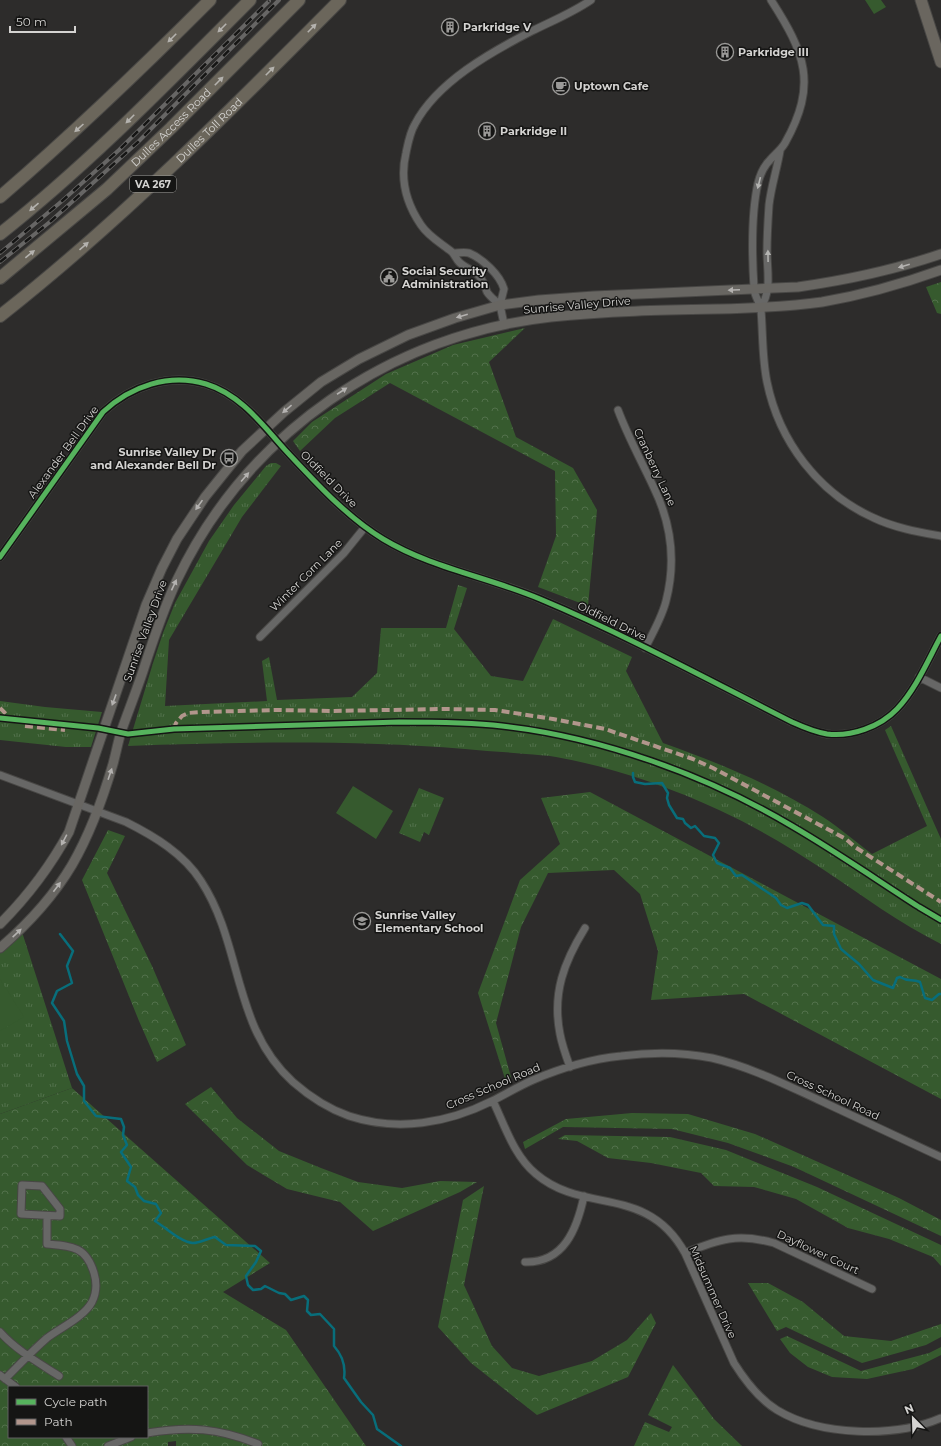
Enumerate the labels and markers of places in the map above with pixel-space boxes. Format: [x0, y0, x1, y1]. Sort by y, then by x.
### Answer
building icon: Parkridge V [440, 17, 460, 37]
place label: Parkridge V [463, 20, 532, 34]
building icon: Parkridge III [715, 42, 735, 62]
place label: Parkridge III [738, 45, 809, 59]
cafe icon: Uptown Cafe [551, 76, 571, 96]
place label: Uptown Cafe [574, 79, 649, 93]
building icon: Parkridge II [477, 121, 497, 141]
place label: Parkridge II [500, 124, 567, 138]
place label: Social Security Administration [401, 264, 488, 291]
public building icon: Social Security Administration [379, 267, 399, 287]
place label: Sunrise Valley Dr and Alexander Bell Dr [90, 445, 216, 472]
bus stop icon: Sunrise Valley Dr and Alexander Bell Dr [219, 448, 239, 468]
place label: Sunrise Valley Elementary School [375, 908, 483, 935]
school or university icon: Sunrise Valley Elementary School [352, 911, 372, 931]

